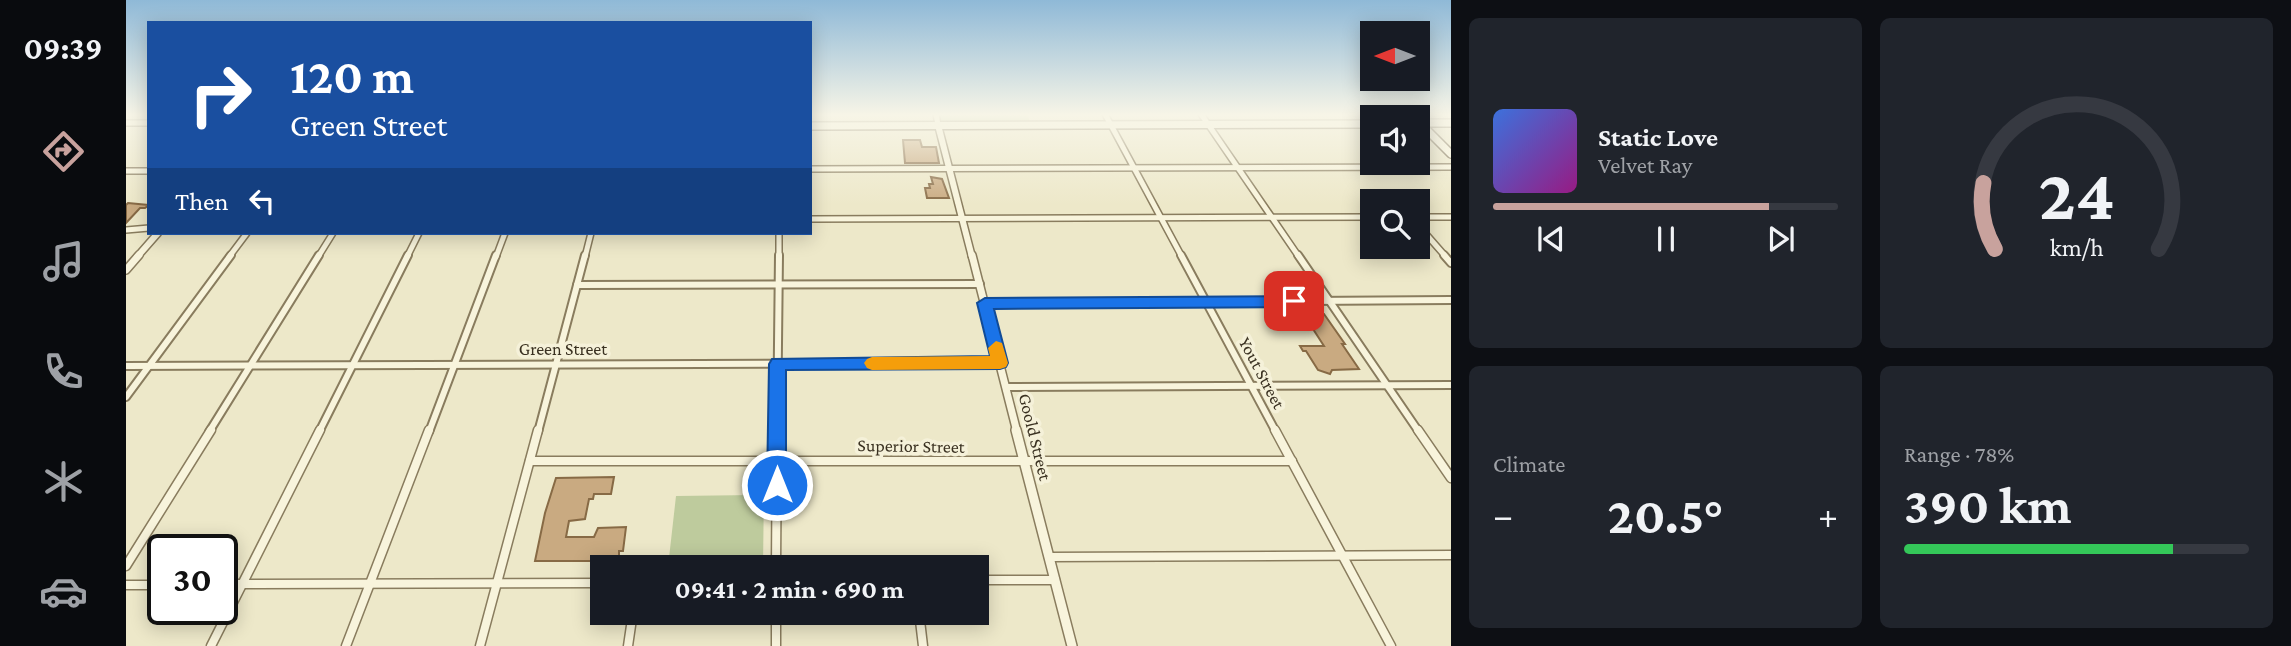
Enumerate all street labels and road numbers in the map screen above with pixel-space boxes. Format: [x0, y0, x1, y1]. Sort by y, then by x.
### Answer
street label: Yout Street [1235, 334, 1290, 413]
street label: Green Street [519, 339, 608, 359]
street label: Goold Street [1015, 391, 1056, 484]
street label: Superior Street [857, 435, 966, 457]

